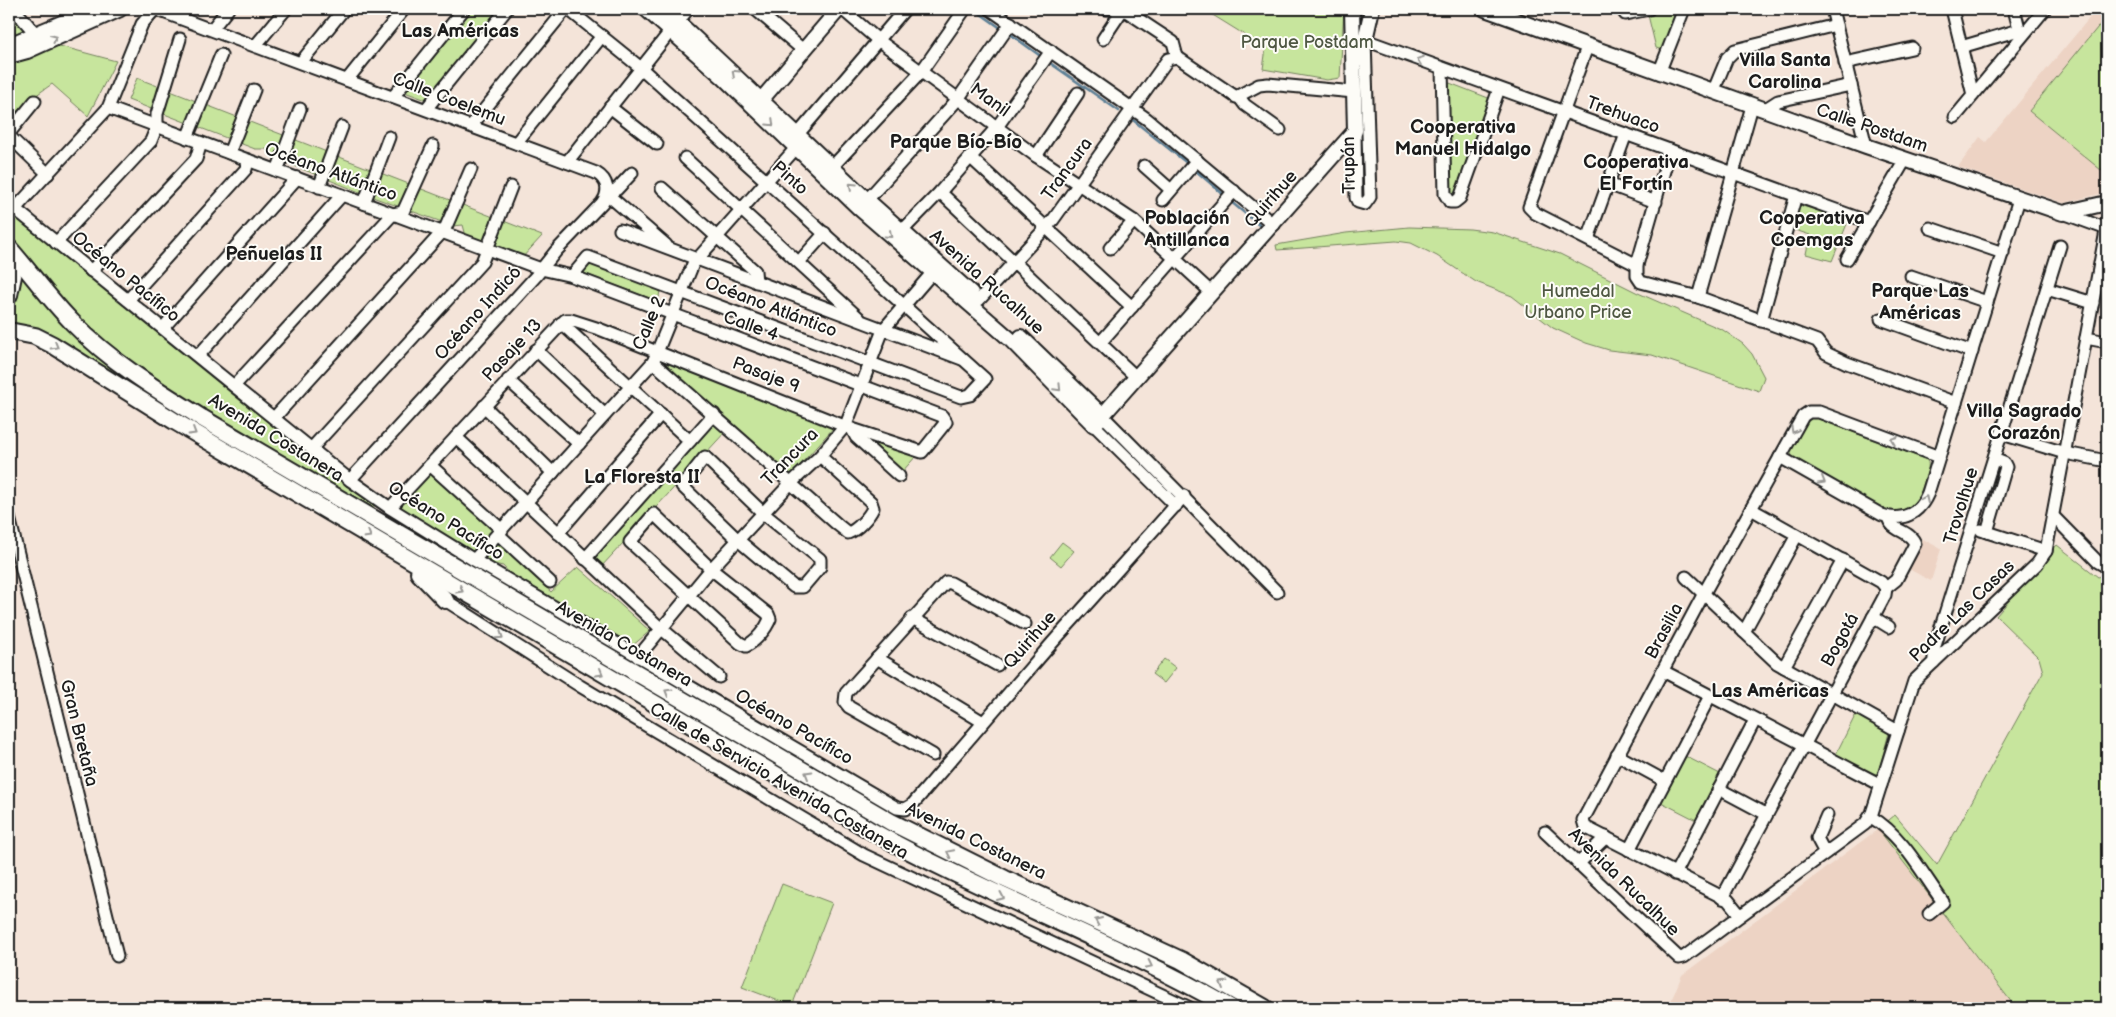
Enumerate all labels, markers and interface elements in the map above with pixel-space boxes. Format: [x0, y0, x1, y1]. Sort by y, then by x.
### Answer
district label: Las Américas [401, 20, 519, 43]
park label: Parque Postdam [1240, 32, 1374, 53]
one-way arrow [49, 34, 58, 45]
district label: Villa Santa Carolina [1739, 49, 1831, 94]
one-way arrow [1417, 56, 1425, 66]
street label: Calle Coelemu [389, 68, 509, 130]
one-way arrow [731, 70, 740, 79]
street label: Manil [966, 79, 1014, 121]
street label: Trehuaco [1583, 92, 1663, 138]
street label: Calle Postdam [1813, 99, 1931, 157]
district label: Cooperativa Manuel Hidalgo [1395, 116, 1531, 161]
one-way arrow [765, 117, 774, 126]
district label: Parque Bío-Bío [890, 131, 1022, 154]
street label: Trancura [1037, 134, 1097, 204]
street label: Trupán [1338, 136, 1360, 194]
street label: Océano Atlántico [262, 138, 400, 206]
district label: Cooperativa El Fortín [1583, 151, 1689, 196]
street label: Pinto [768, 157, 812, 199]
street label: Quirihue [1240, 166, 1302, 232]
one-way arrow [849, 183, 858, 192]
district label: Población Antillanca [1143, 207, 1230, 252]
district label: Cooperativa Coemgas [1759, 207, 1865, 252]
street label: Avenida Rucalhue [926, 225, 1049, 339]
street label: Océano Pacífico [68, 227, 184, 327]
one-way arrow [884, 229, 893, 238]
district label: Peñuelas II [225, 243, 323, 266]
street label: Océano Indicó [430, 262, 526, 364]
street label: Océano Atlántico [702, 272, 840, 342]
district label: Parque Las Américas [1871, 280, 1969, 325]
park label: Humedal Urbano Price [1524, 281, 1632, 323]
street label: Calle 2 [628, 292, 670, 353]
street label: Calle 4 [720, 306, 782, 346]
street label: Pasaje 13 [478, 314, 546, 386]
one-way arrow [49, 340, 58, 350]
street label: Pasaje 9 [730, 353, 802, 397]
one-way arrow [1052, 382, 1061, 391]
street label: Avenida Costanera [205, 389, 347, 487]
district label: Villa Sagrado Corazón [1967, 400, 2082, 445]
street label: Trancura [757, 424, 823, 490]
one-way arrow [1791, 425, 1801, 434]
one-way arrow [187, 426, 196, 436]
one-way arrow [1890, 436, 1898, 446]
street label: Trovolhue [1939, 465, 1983, 547]
district label: La Floresta II [584, 466, 700, 489]
one-way arrow [1817, 475, 1826, 485]
street label: Océano Pacífico [384, 477, 508, 565]
one-way arrow [1918, 496, 1928, 505]
one-way arrow [362, 529, 371, 539]
street label: Padre Las Casas [1905, 556, 2019, 666]
one-way arrow [455, 584, 464, 594]
street label: Avenida Costanera [552, 596, 696, 692]
street label: Brasilia [1641, 599, 1687, 663]
street label: Quirihue [999, 607, 1061, 673]
street label: Bogotá [1817, 609, 1863, 671]
one-way arrow [494, 630, 504, 639]
one-way arrow [595, 666, 604, 676]
street label: Gran Bretaña [56, 677, 102, 789]
district label: Las Américas [1711, 680, 1829, 703]
street label: Océano Pacífico [731, 685, 857, 769]
one-way arrow [664, 689, 673, 699]
street label: Calle de Servicio Avenida Costanera [646, 698, 912, 864]
one-way arrow [804, 771, 813, 781]
street label: Avenida Costanera [902, 798, 1050, 884]
street label: Avenida Rucalhue [1564, 824, 1684, 941]
one-way arrow [946, 849, 955, 859]
one-way arrow [996, 891, 1005, 901]
one-way arrow [1094, 916, 1103, 927]
one-way arrow [1144, 959, 1153, 969]
one-way arrow [1219, 980, 1228, 990]

